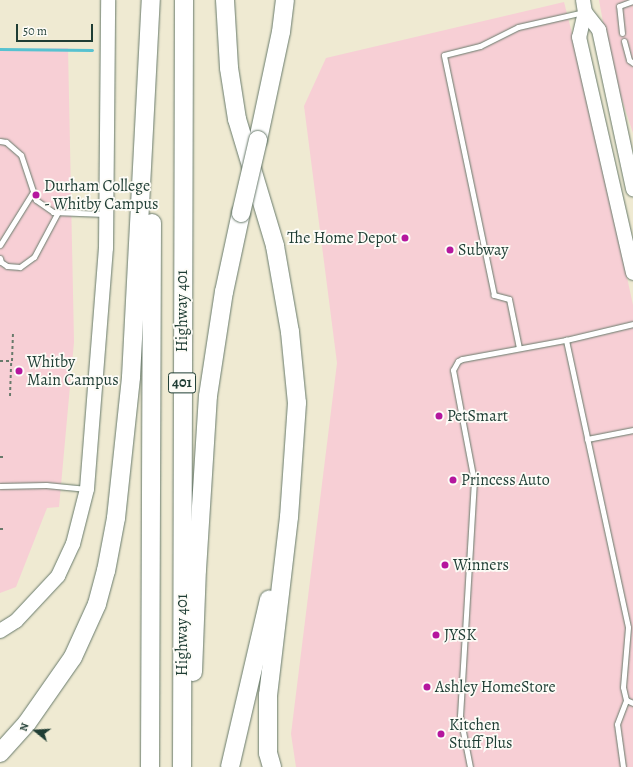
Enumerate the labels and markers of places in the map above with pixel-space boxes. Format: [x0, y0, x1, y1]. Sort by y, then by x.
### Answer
place label: Durham College - Whitby Campus [44, 176, 159, 214]
marker: Durham College - Whitby Campus [31, 190, 41, 200]
place label: The Home Depot [287, 228, 397, 248]
marker: The Home Depot [400, 233, 410, 243]
place label: Subway [458, 240, 508, 260]
marker: Subway [445, 245, 455, 255]
place label: Whitby Main Campus [27, 352, 119, 390]
marker: Whitby Main Campus [14, 366, 24, 376]
place label: PetSmart [447, 406, 508, 426]
marker: PetSmart [434, 411, 444, 421]
place label: Princess Auto [461, 470, 550, 490]
marker: Princess Auto [448, 475, 458, 485]
place label: Winners [453, 555, 509, 575]
marker: Winners [440, 560, 450, 570]
place label: JYSK [444, 625, 476, 645]
marker: JYSK [431, 630, 441, 640]
place label: Ashley HomeStore [435, 677, 556, 697]
marker: Ashley HomeStore [422, 682, 432, 692]
place label: Kitchen Stuff Plus [449, 715, 512, 753]
marker: Kitchen Stuff Plus [436, 729, 446, 739]

